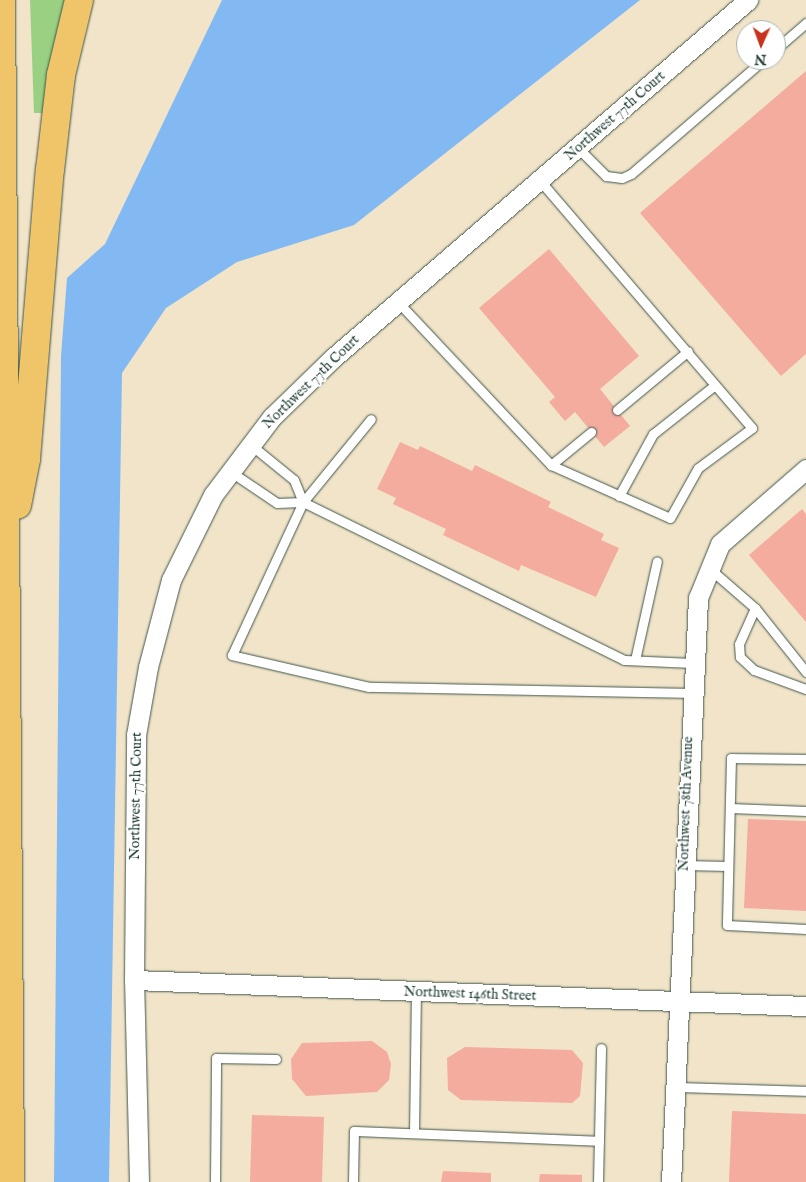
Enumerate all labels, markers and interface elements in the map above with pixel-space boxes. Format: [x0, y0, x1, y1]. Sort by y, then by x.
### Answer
north arrow [736, 20, 786, 70]
text: N [754, 50, 767, 68]
street label: Northwest 77th Court [561, 68, 669, 164]
street label: Northwest 77th Court [259, 332, 363, 432]
street label: Northwest 77th Court [126, 732, 146, 860]
street label: Northwest 78th Avenue [675, 736, 697, 872]
street label: Northwest 146th Street [403, 983, 537, 1005]

